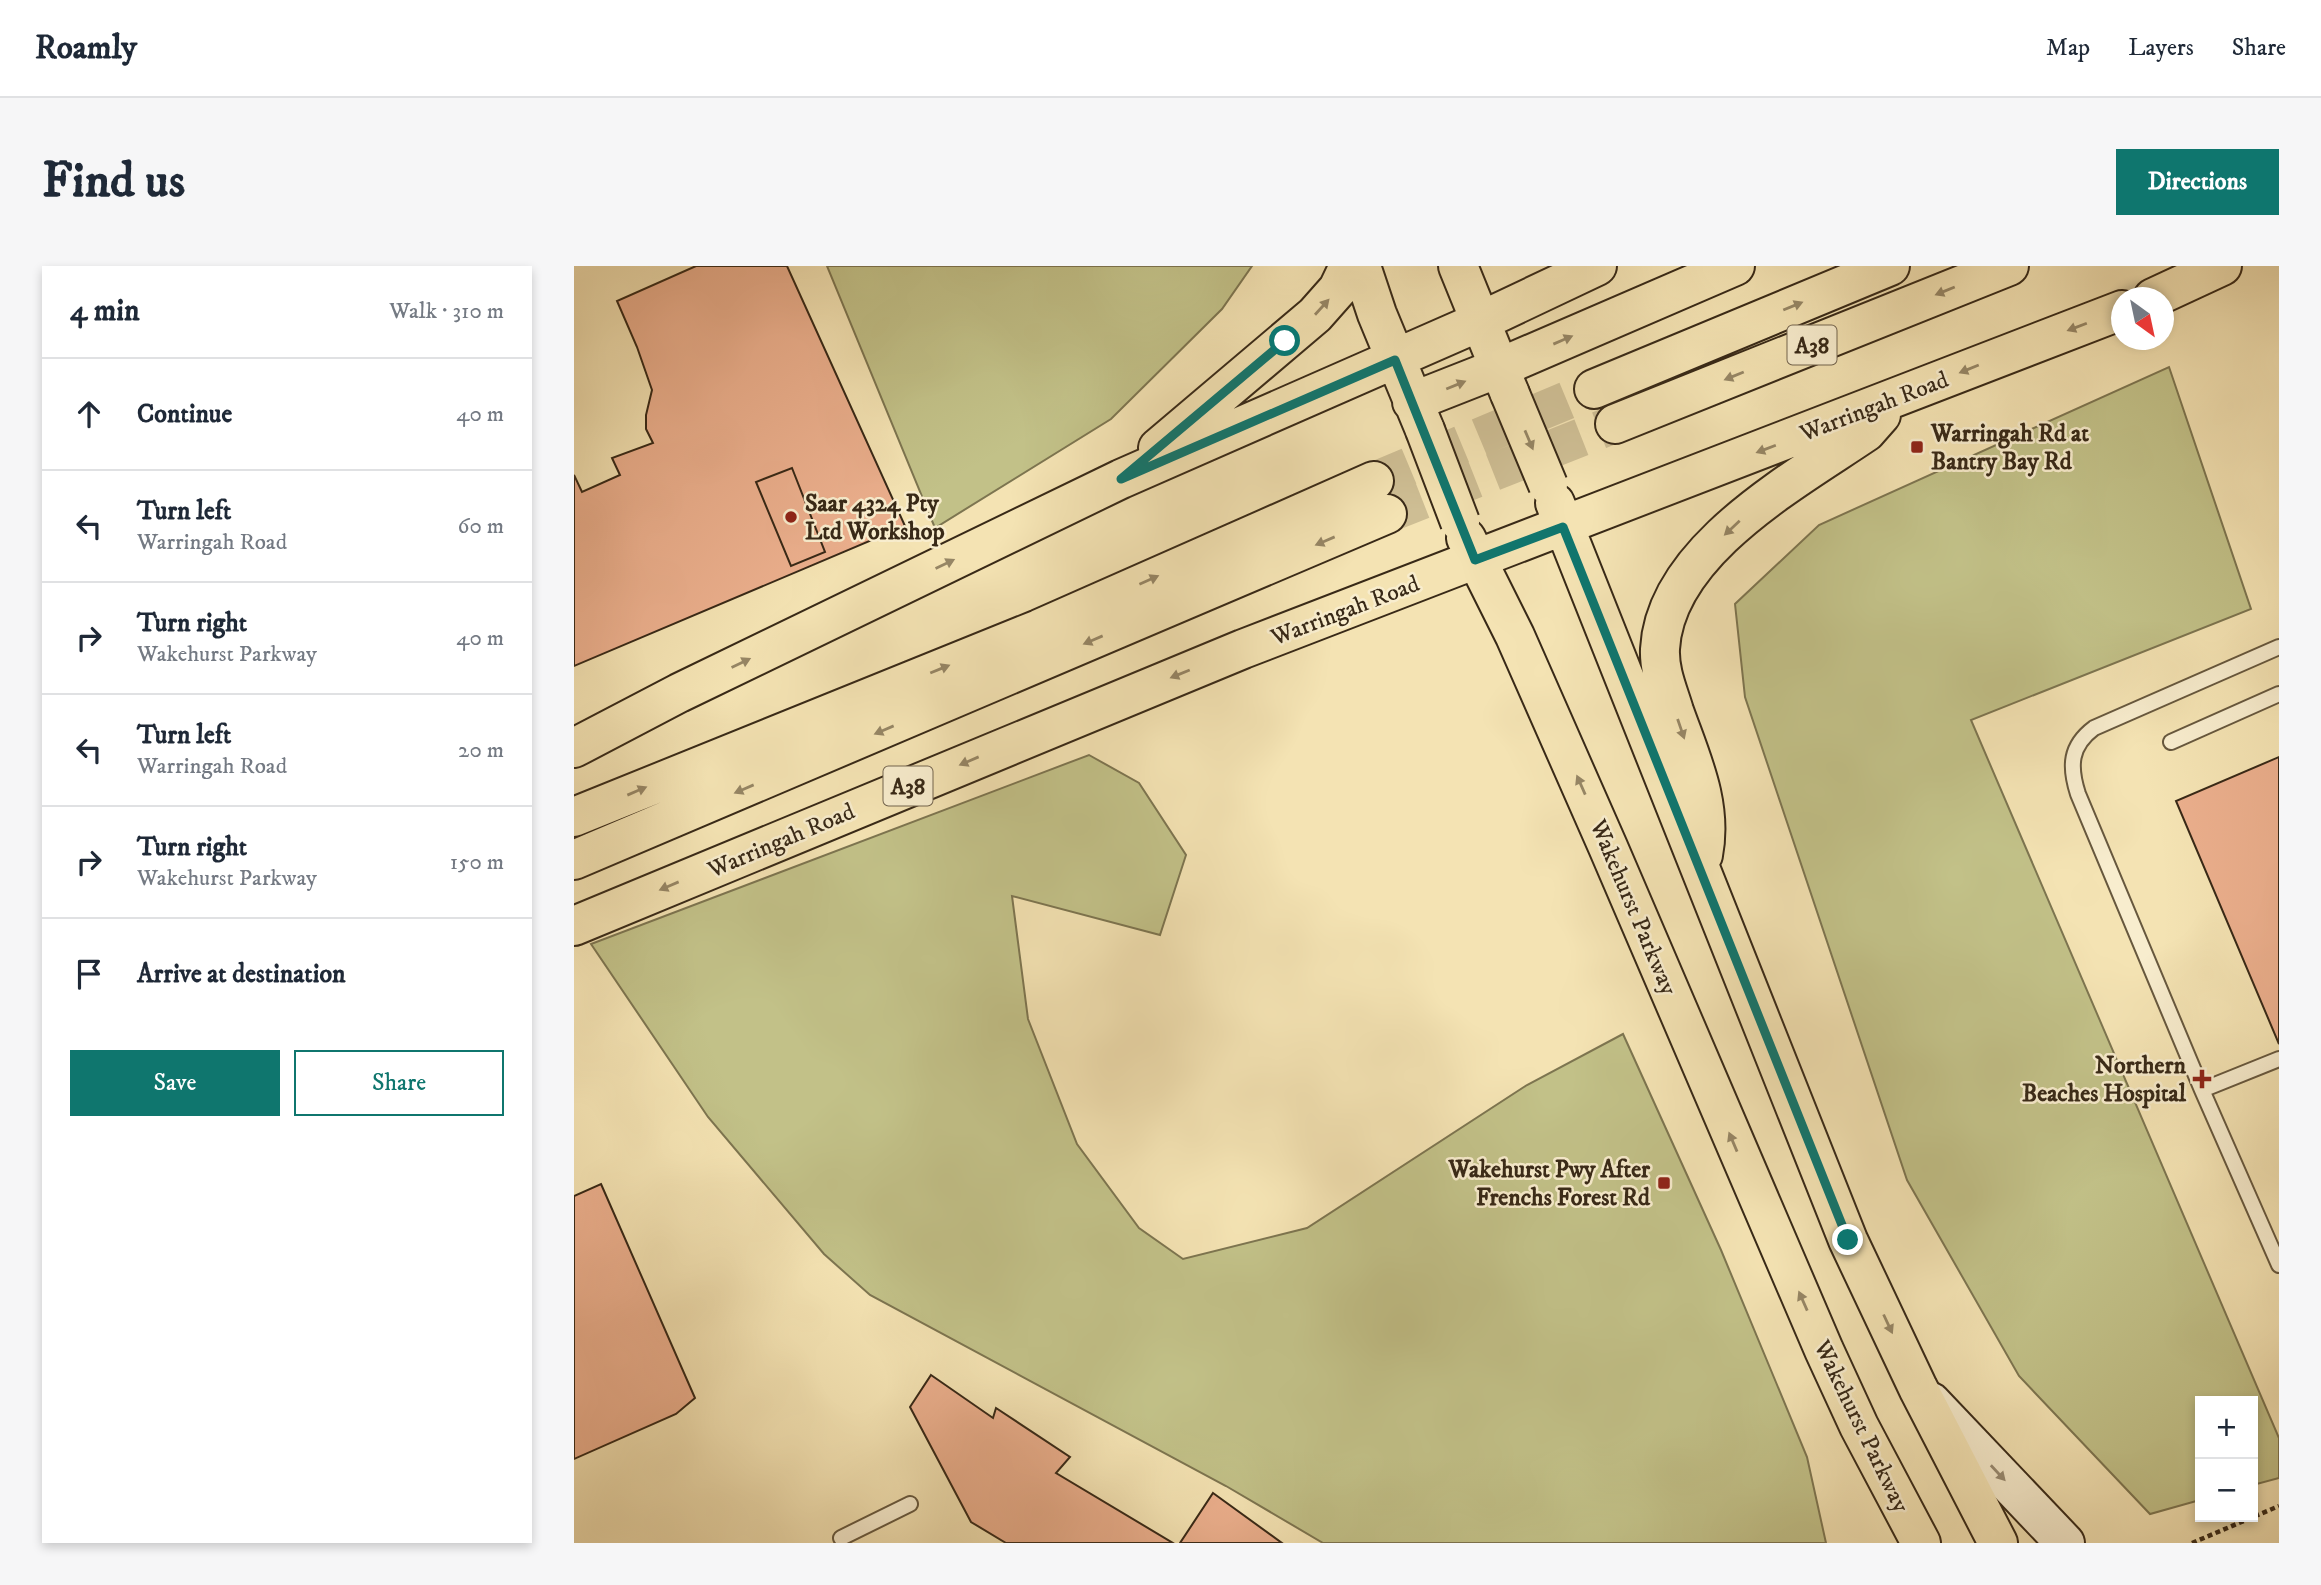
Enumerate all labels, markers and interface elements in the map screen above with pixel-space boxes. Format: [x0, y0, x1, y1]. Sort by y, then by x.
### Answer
text: Roamly [35, 28, 137, 69]
text: Map [2046, 33, 2090, 63]
text: Layers [2128, 33, 2194, 63]
text: Share [2232, 33, 2286, 63]
button: Directions [2116, 149, 2279, 215]
text: Find us [42, 151, 185, 213]
one-way arrow [1935, 286, 1956, 297]
north arrow [2111, 287, 2174, 350]
text: 4 min [70, 293, 140, 330]
text: Walk · 310 m [389, 297, 504, 326]
one-way arrow [1314, 298, 1330, 316]
one-way arrow [1782, 301, 1803, 312]
one-way arrow [2067, 321, 2088, 332]
route start [1269, 325, 1300, 356]
road number: A38 [1788, 326, 1836, 365]
one-way arrow [1553, 334, 1574, 345]
one-way arrow [1959, 363, 1980, 374]
street label: Warringah Road [1795, 365, 1953, 449]
one-way arrow [1724, 371, 1745, 382]
one-way arrow [1446, 379, 1467, 390]
icon: ahead [70, 395, 108, 433]
text: Continue [137, 398, 232, 431]
text: 40 m [456, 400, 504, 429]
place label: Warringah Rd at Bantry Bay Rd [1930, 419, 2089, 477]
one-way arrow [1524, 430, 1535, 451]
marker: Warringah Rd at Bantry Bay Rd [1909, 439, 1925, 455]
one-way arrow [1755, 444, 1776, 455]
place label: Saar 4324 Pty Ltd Workshop [805, 489, 944, 547]
text: Turn left [137, 495, 231, 528]
icon: left [70, 507, 108, 545]
marker: Saar 4324 Pty Ltd Workshop [783, 509, 799, 525]
text: 60 m [457, 512, 504, 541]
one-way arrow [1723, 520, 1741, 536]
text: Warringah Road [137, 528, 287, 557]
one-way arrow [1314, 536, 1335, 547]
one-way arrow [935, 558, 955, 570]
street label: Warringah Road [1266, 569, 1424, 653]
one-way arrow [1139, 574, 1159, 586]
text: Turn right [137, 607, 247, 640]
icon: right [70, 619, 108, 657]
text: 40 m [456, 624, 504, 653]
one-way arrow [1083, 634, 1103, 646]
text: Wakehurst Parkway [137, 640, 317, 669]
one-way arrow [730, 658, 751, 669]
one-way arrow [929, 663, 950, 674]
one-way arrow [1169, 669, 1190, 680]
one-way arrow [1676, 718, 1687, 739]
text: Turn left [137, 719, 231, 752]
one-way arrow [873, 724, 894, 735]
icon: left [70, 731, 108, 769]
text: 20 m [458, 736, 504, 765]
text: Warringah Road [137, 752, 287, 781]
one-way arrow [959, 755, 980, 766]
road number: A38 [884, 766, 932, 806]
one-way arrow [1575, 775, 1587, 795]
one-way arrow [733, 784, 754, 795]
one-way arrow [627, 785, 647, 797]
street label: Warringah Road [703, 797, 859, 886]
street label: Wakehurst Parkway [1582, 814, 1684, 1000]
text: Turn right [137, 831, 247, 864]
icon: right [70, 843, 108, 881]
text: 150 m [450, 848, 504, 877]
text: Wakehurst Parkway [137, 864, 317, 893]
one-way arrow [659, 880, 679, 892]
icon: arrive [70, 955, 108, 993]
text: Arrive at destination [137, 958, 346, 991]
button: Save [70, 1050, 280, 1116]
button: Share [294, 1050, 504, 1116]
place label: Northern Beaches Hospital [2022, 1051, 2187, 1109]
marker: Northern Beaches Hospital [2192, 1069, 2212, 1089]
one-way arrow [1727, 1132, 1739, 1152]
place label: Wakehurst Pwy After Frenchs Forest Rd [1448, 1155, 1651, 1213]
marker: Wakehurst Pwy After Frenchs Forest Rd [1656, 1175, 1672, 1191]
route end [1832, 1224, 1863, 1255]
one-way arrow [1797, 1291, 1808, 1312]
one-way arrow [1882, 1314, 1894, 1334]
street label: Wakehurst Parkway [1806, 1335, 1916, 1518]
map controls [2195, 1396, 2258, 1522]
button: + [2195, 1396, 2258, 1459]
button: − [2195, 1459, 2258, 1522]
one-way arrow [1990, 1464, 2006, 1481]

